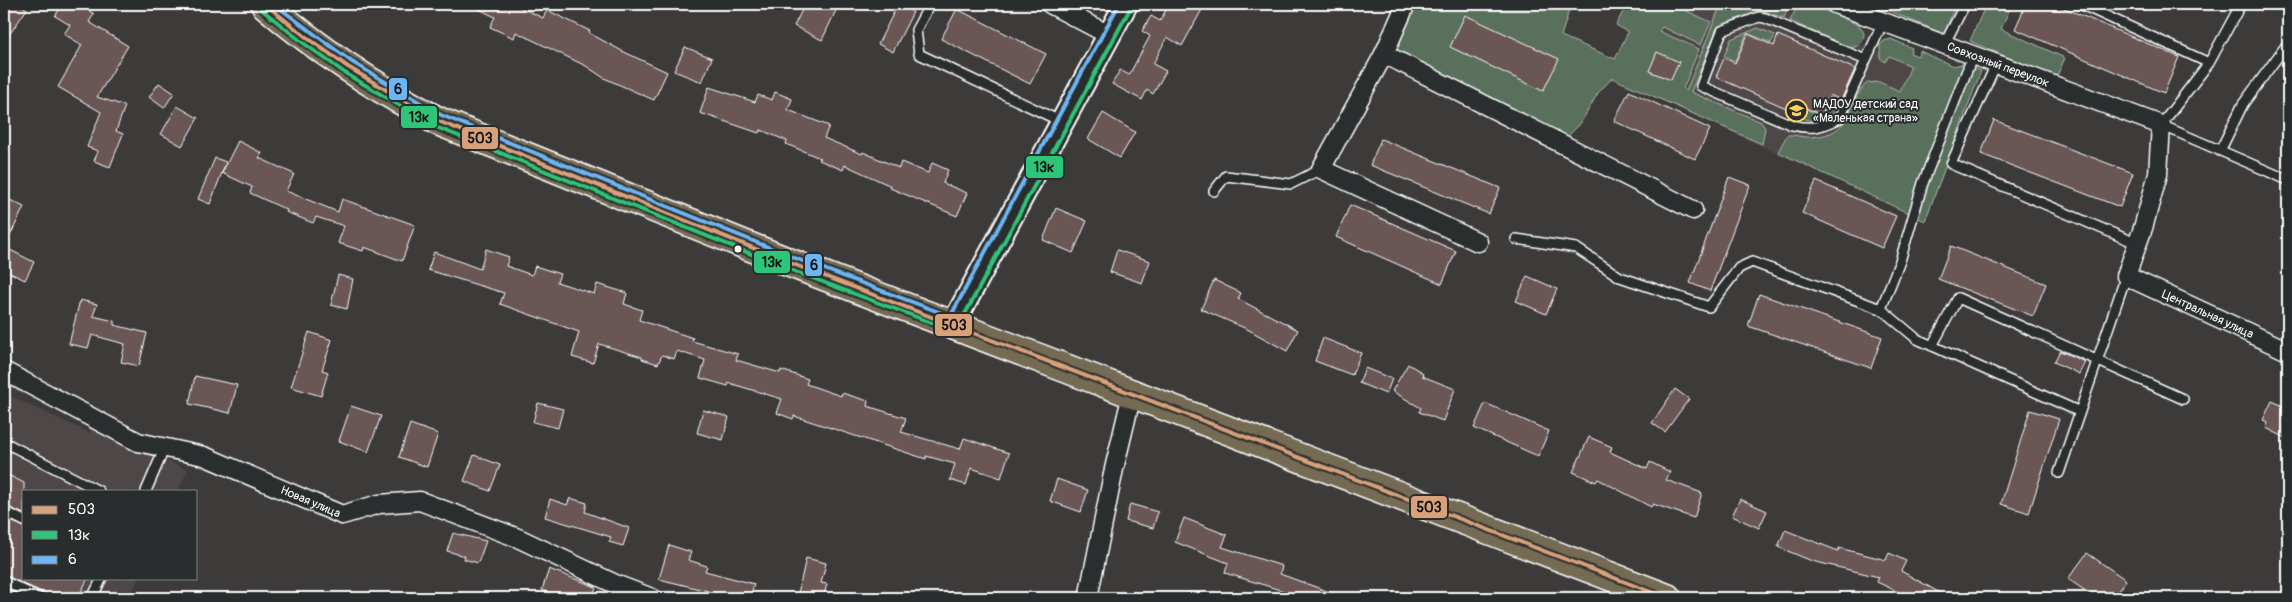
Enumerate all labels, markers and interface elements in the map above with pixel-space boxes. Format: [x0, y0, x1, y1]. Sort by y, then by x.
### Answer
street label: Совхозный переулок [1945, 39, 2051, 90]
line badge: 6 [388, 77, 408, 101]
text: 6 [394, 81, 402, 98]
place label: МАДОУ детский сад «Маленькая страна» [1813, 97, 1919, 126]
school or university icon: МАДОУ детский сад «Маленькая страна» [1785, 99, 1809, 123]
line badge: 13к [400, 105, 438, 129]
text: 13к [409, 109, 429, 126]
line badge: 503 [461, 126, 499, 150]
text: 503 [468, 130, 493, 147]
line badge: 13к [1025, 155, 1064, 179]
text: 13к [1034, 159, 1054, 176]
unlabelled marker [733, 244, 743, 254]
line badge: 13к [753, 250, 791, 274]
line badge: 6 [804, 253, 823, 277]
text: 13к [762, 254, 782, 271]
text: 6 [810, 257, 818, 274]
street label: Центральная улица [2160, 286, 2256, 342]
line badge: 503 [934, 313, 973, 337]
text: 503 [942, 317, 967, 334]
street label: Новая улица [278, 482, 343, 521]
legend [22, 490, 198, 580]
line badge: 503 [1410, 495, 1448, 519]
text: 503 [1417, 499, 1442, 516]
text: 503 [68, 500, 95, 519]
text: 13к [68, 526, 90, 545]
text: 6 [68, 550, 77, 569]

